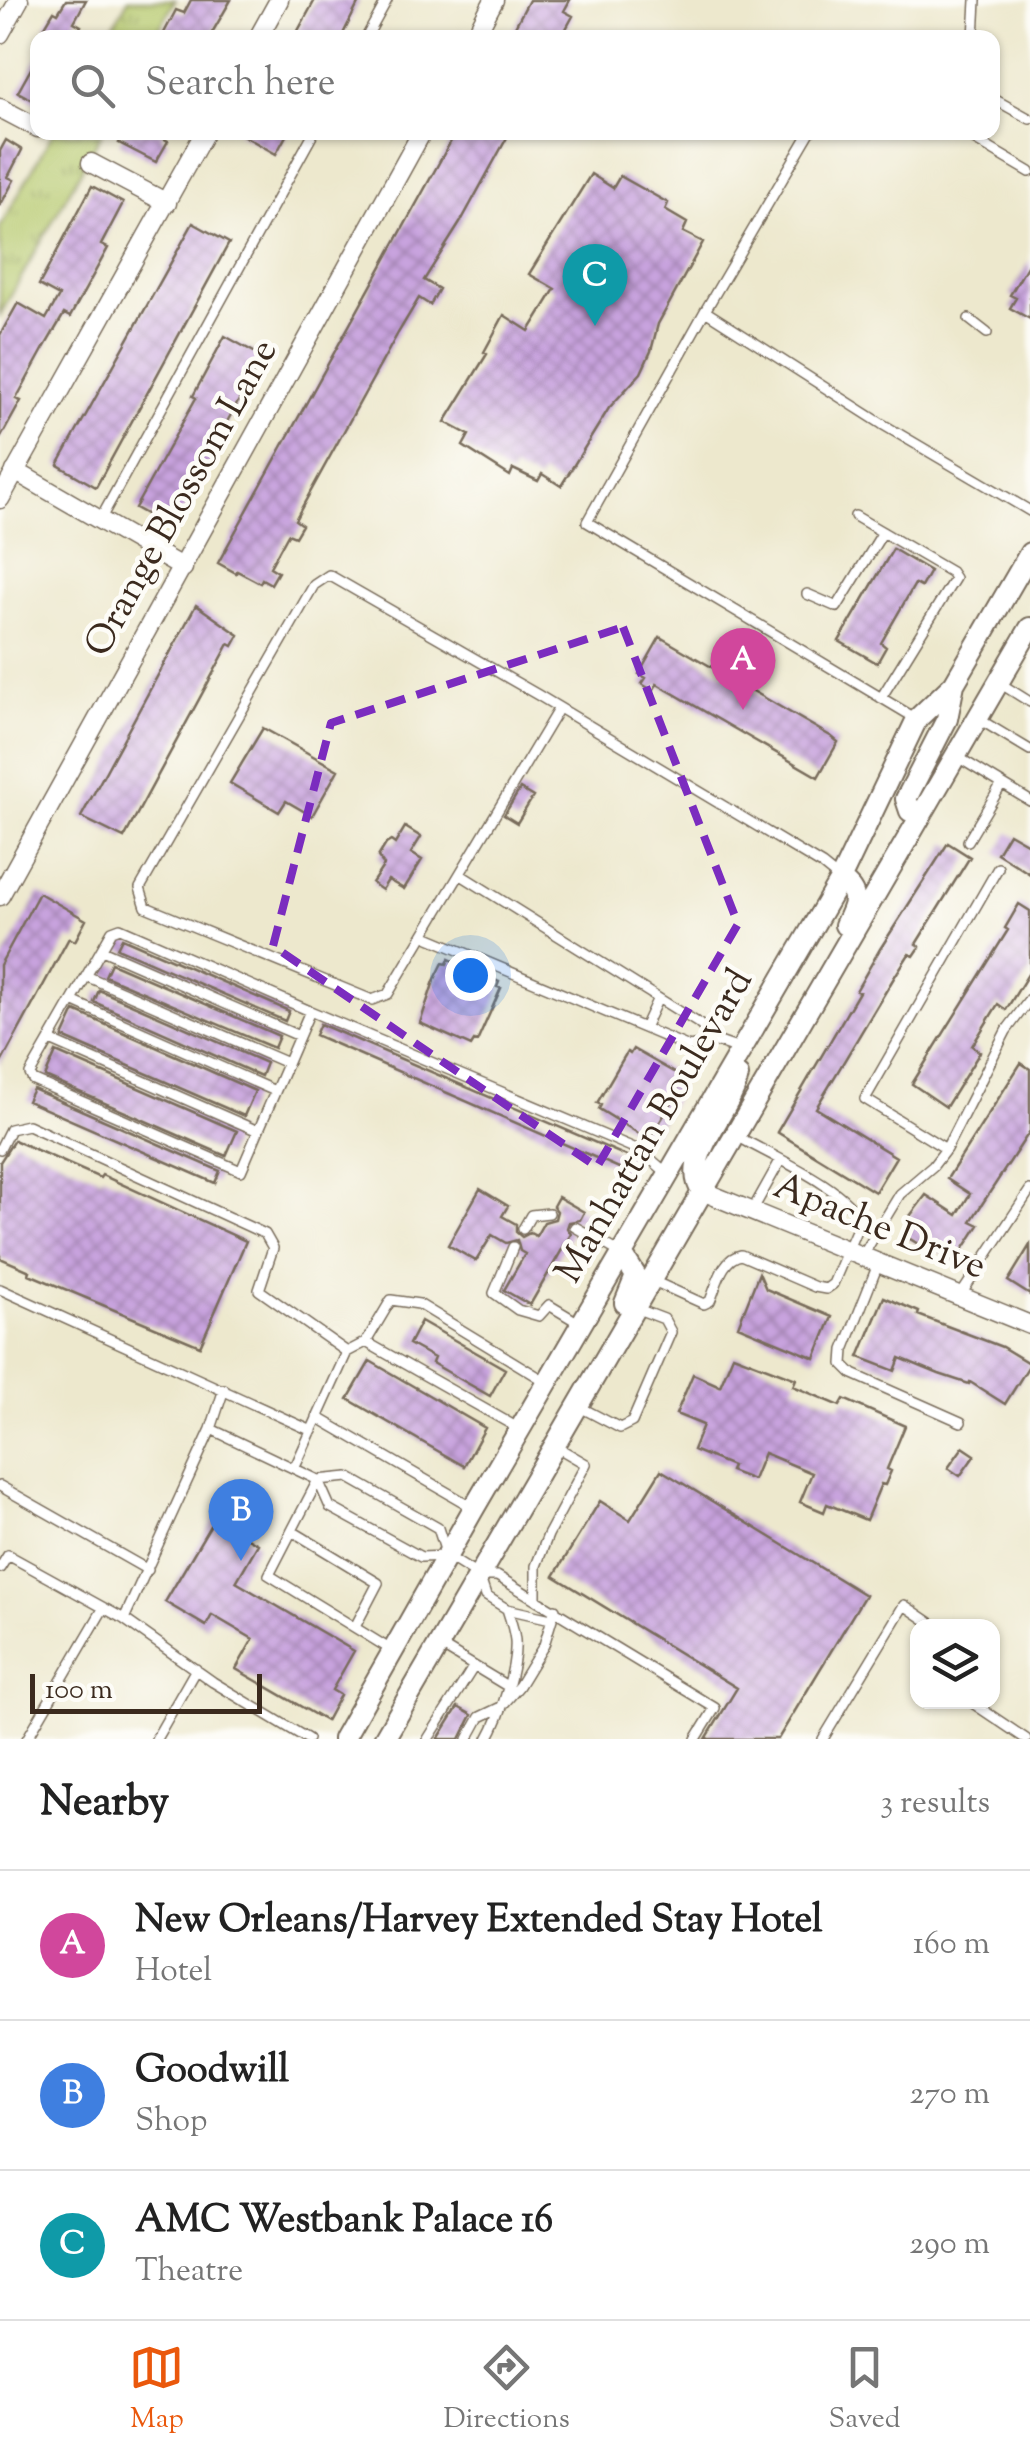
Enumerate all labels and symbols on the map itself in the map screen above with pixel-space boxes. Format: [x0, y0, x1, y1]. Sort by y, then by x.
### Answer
pin: C [562, 244, 628, 326]
street label: Orange Blossom Lane [73, 330, 293, 668]
pin: A [710, 628, 776, 710]
your location [445, 950, 496, 1001]
street label: Manhattan Boulevard [544, 960, 768, 1294]
street label: Apache Drive [765, 1161, 993, 1295]
pin: B [208, 1478, 274, 1561]
scale bar [30, 1669, 262, 1714]

